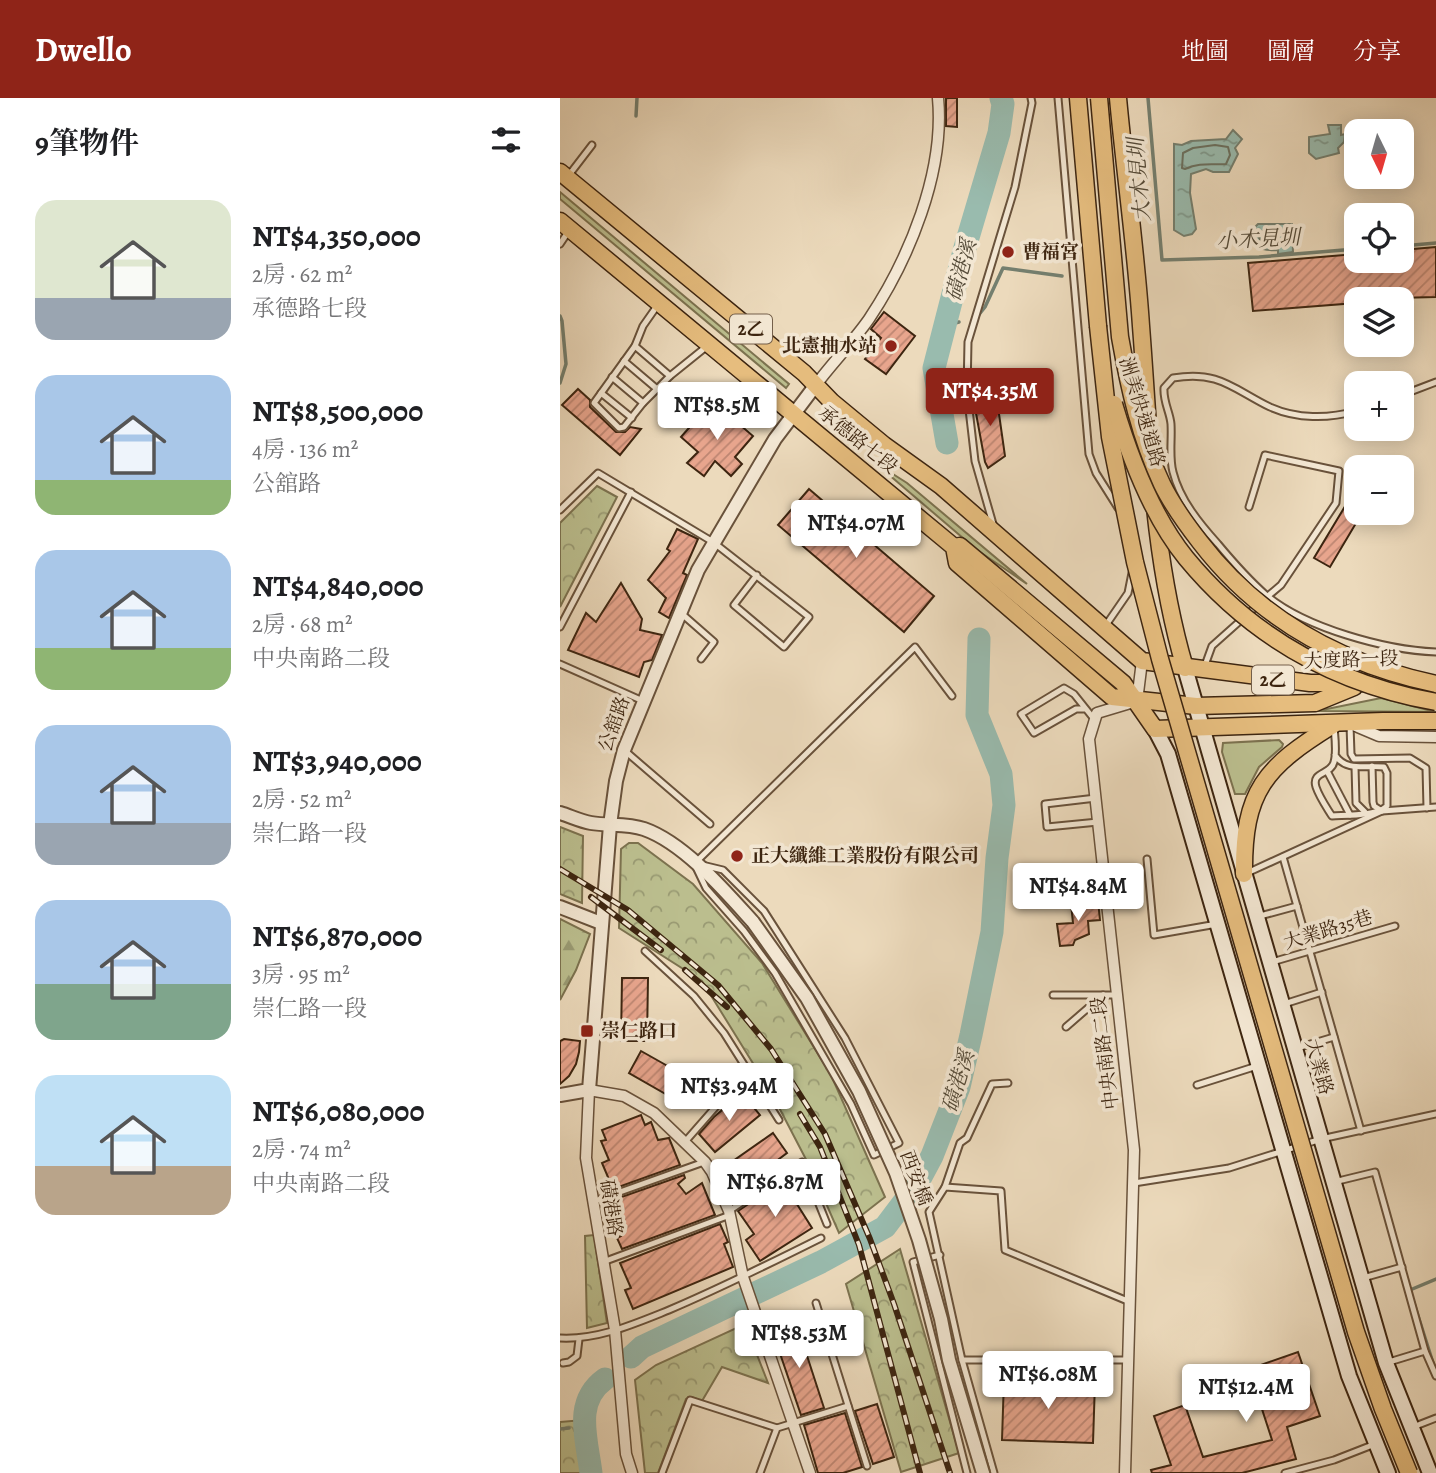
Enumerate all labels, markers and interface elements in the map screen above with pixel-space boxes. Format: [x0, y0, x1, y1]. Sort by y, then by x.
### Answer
text: Dwello [35, 27, 132, 72]
text: 地圖 [1181, 35, 1229, 67]
text: 圖層 [1267, 35, 1315, 67]
text: 分享 [1353, 35, 1401, 67]
north arrow [1344, 119, 1414, 189]
map controls [1344, 119, 1414, 525]
icon: filters [487, 121, 525, 159]
text: 9筆物件 [35, 123, 139, 163]
water label: 大木見圳 [1121, 134, 1157, 223]
button: locate [1344, 203, 1414, 273]
text: NT$4,350,000 [252, 216, 421, 256]
water label: 小木見圳 [1215, 223, 1304, 255]
icon: home [91, 228, 175, 312]
water label: 磺港溪 [939, 234, 983, 304]
place label: 曹福宮 [1022, 239, 1079, 265]
marker: 曹福宮 [1000, 244, 1016, 260]
text: 2房 · 62 m² [252, 259, 352, 290]
button: layers [1344, 287, 1414, 357]
text: 承德路七段 [252, 293, 367, 324]
road number: 2乙 [730, 314, 772, 344]
place label: 北憲抽水站 [782, 333, 877, 359]
marker: 北憲抽水站 [883, 338, 899, 354]
street label: 洲美快速道路 [1113, 354, 1171, 470]
pin: NT$4.35M [918, 368, 1062, 428]
button: + [1344, 371, 1414, 441]
text: NT$4.35M [942, 375, 1038, 406]
pin: NT$8.5M [652, 382, 782, 442]
text: NT$8.5M [674, 389, 760, 420]
text: NT$8,500,000 [252, 391, 423, 431]
street label: 承德路七段 [813, 400, 903, 480]
icon: home [91, 403, 175, 487]
text: 4房 · 136 m² [252, 434, 358, 465]
button: − [1344, 455, 1414, 525]
text: 公舘路 [252, 468, 321, 499]
pin: NT$4.07M [784, 500, 928, 560]
text: NT$4.07M [807, 507, 905, 538]
text: NT$4,840,000 [252, 566, 424, 606]
icon: home [91, 578, 175, 662]
text: 2房 · 68 m² [252, 609, 353, 640]
text: 中央南路二段 [252, 643, 390, 674]
street label: 大度路一段 [1303, 645, 1399, 675]
road number: 2乙 [1252, 666, 1294, 694]
street label: 公舘路 [592, 693, 636, 755]
text: NT$3,940,000 [252, 741, 422, 781]
icon: home [91, 753, 175, 837]
text: 2房 · 52 m² [252, 784, 352, 815]
text: 崇仁路一段 [252, 818, 367, 849]
place label: 正大纖維工業股份有限公司 [751, 843, 979, 869]
marker: 正大纖維工業股份有限公司 [729, 848, 745, 864]
pin: NT$4.84M [1006, 864, 1150, 923]
text: NT$4.84M [1029, 870, 1127, 901]
street label: 大業路35巷 [1280, 904, 1376, 956]
text: NT$6,870,000 [252, 916, 422, 956]
icon: home [91, 928, 175, 1012]
text: 3房 · 95 m² [252, 959, 350, 990]
text: 崇仁路一段 [252, 993, 367, 1024]
street label: 中央南路二段 [1085, 995, 1125, 1111]
place label: 崇仁路口 [601, 1018, 677, 1044]
marker: 崇仁路口 [579, 1023, 595, 1039]
street label: 大業路 [1299, 1036, 1339, 1098]
water label: 磺港溪 [935, 1045, 981, 1115]
pin: NT$3.94M [657, 1063, 801, 1123]
text: NT$3.94M [680, 1070, 778, 1101]
text: NT$6,080,000 [252, 1091, 425, 1131]
icon: home [91, 1103, 175, 1187]
text: 2房 · 74 m² [252, 1134, 351, 1165]
street label: 西安橋 [894, 1147, 938, 1209]
pin: NT$6.87M [703, 1160, 847, 1219]
text: NT$6.87M [726, 1166, 824, 1197]
text: 中央南路二段 [252, 1168, 390, 1199]
street label: 磺港路 [594, 1178, 628, 1238]
pin: NT$8.53M [727, 1310, 871, 1370]
text: NT$8.53M [751, 1317, 847, 1348]
pin: NT$6.08M [976, 1352, 1120, 1411]
text: NT$6.08M [998, 1358, 1098, 1389]
pin: NT$12.4M [1174, 1364, 1318, 1424]
text: NT$12.4M [1198, 1371, 1294, 1402]

